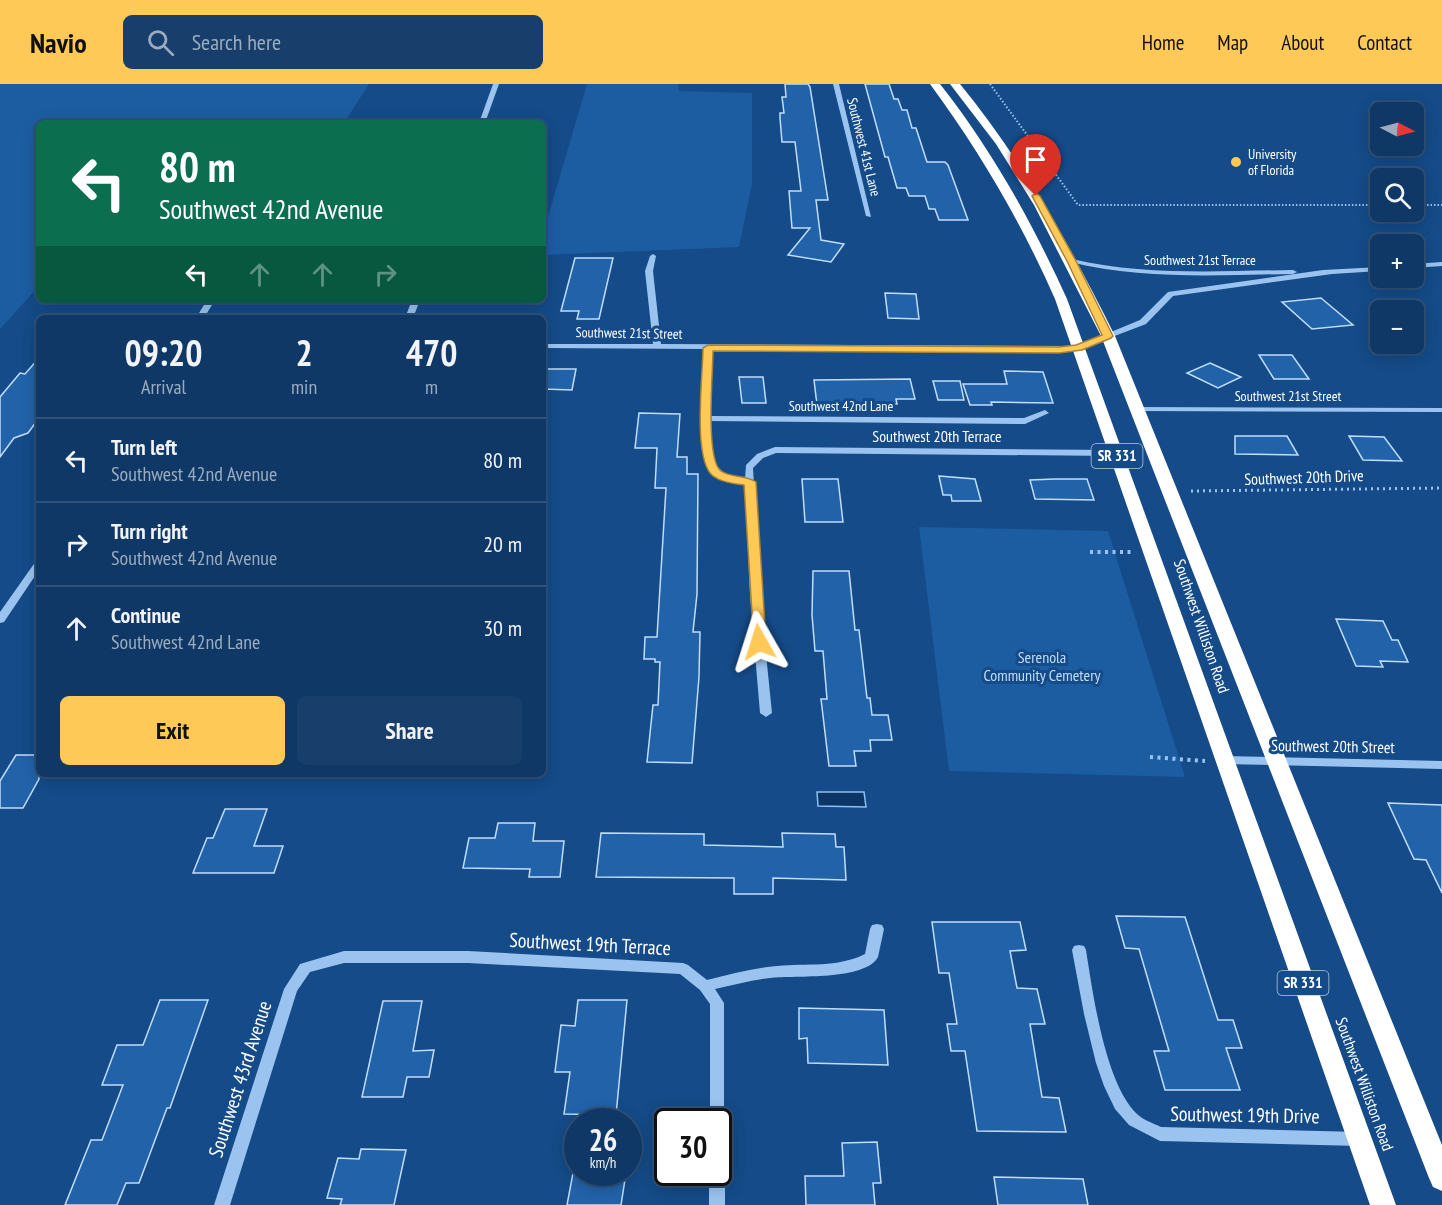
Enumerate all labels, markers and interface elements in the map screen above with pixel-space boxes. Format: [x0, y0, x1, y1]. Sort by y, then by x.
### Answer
search box [123, 15, 543, 69]
text: Navio [30, 24, 87, 61]
icon: search [144, 26, 177, 59]
text: Search here [192, 28, 281, 56]
text: Home [1142, 29, 1184, 56]
text: Map [1217, 29, 1248, 56]
text: About [1281, 29, 1324, 56]
text: Contact [1357, 29, 1412, 56]
street label: Southwest 41st Lane [843, 96, 885, 198]
north arrow [1370, 102, 1424, 156]
map controls [1370, 102, 1424, 354]
pin [1010, 134, 1061, 196]
text: 80 m [159, 139, 236, 194]
icon: arrive [1019, 143, 1052, 176]
icon: left [60, 144, 138, 222]
place label: University of Florida [1248, 145, 1297, 179]
marker: University of Florida [1229, 155, 1243, 169]
button: search [1370, 168, 1424, 222]
text: Southwest 42nd Avenue [159, 192, 383, 226]
button: + [1370, 234, 1424, 288]
street label: Southwest 21st Terrace [1144, 251, 1256, 269]
icon: left [180, 258, 213, 291]
icon: ahead [243, 258, 276, 291]
icon: ahead [306, 258, 339, 291]
icon: right [369, 258, 402, 291]
button: − [1370, 300, 1424, 354]
street label: Southwest 21st Street [575, 323, 683, 343]
text: 09:20 [125, 329, 202, 376]
text: 2 [295, 329, 313, 376]
text: 470 [406, 329, 457, 376]
text: Arrival [141, 374, 186, 400]
text: min [291, 374, 317, 400]
text: m [425, 374, 438, 400]
street label: Southwest 21st Street [1235, 387, 1342, 405]
street label: Southwest 42nd Lane [789, 397, 893, 415]
street label: Southwest 20th Terrace [872, 426, 1002, 446]
text: Turn left [111, 433, 177, 461]
icon: left [60, 444, 93, 477]
road number: SR 331 [1092, 444, 1142, 468]
text: 80 m [483, 446, 522, 474]
text: Southwest 42nd Avenue [111, 461, 277, 487]
street label: Southwest 20th Drive [1244, 465, 1364, 489]
text: Turn right [111, 517, 188, 545]
icon: right [60, 528, 93, 561]
text: 20 m [483, 530, 522, 558]
text: Southwest 42nd Avenue [111, 545, 277, 571]
street label: Southwest Williston Road [1170, 556, 1234, 696]
text: Continue [111, 601, 181, 629]
position arrow [727, 610, 791, 674]
icon: ahead [60, 612, 93, 645]
text: 30 m [483, 614, 522, 642]
text: Southwest 42nd Lane [111, 629, 260, 655]
park label: Serenola Community Cemetery [983, 647, 1101, 685]
button: Exit [60, 696, 285, 765]
button: Share [297, 696, 522, 765]
street label: Southwest 20th Street [1271, 735, 1396, 757]
street label: Southwest 19th Terrace [509, 927, 671, 961]
road number: SR 331 [1278, 971, 1328, 995]
street label: Southwest 43rd Avenue [202, 997, 278, 1161]
street label: Southwest Williston Road [1332, 1015, 1398, 1153]
street label: Southwest 19th Drive [1170, 1101, 1320, 1129]
speed limit sign: 30 [654, 1108, 732, 1186]
text: 26 [589, 1120, 617, 1159]
text: km/h [590, 1153, 616, 1172]

